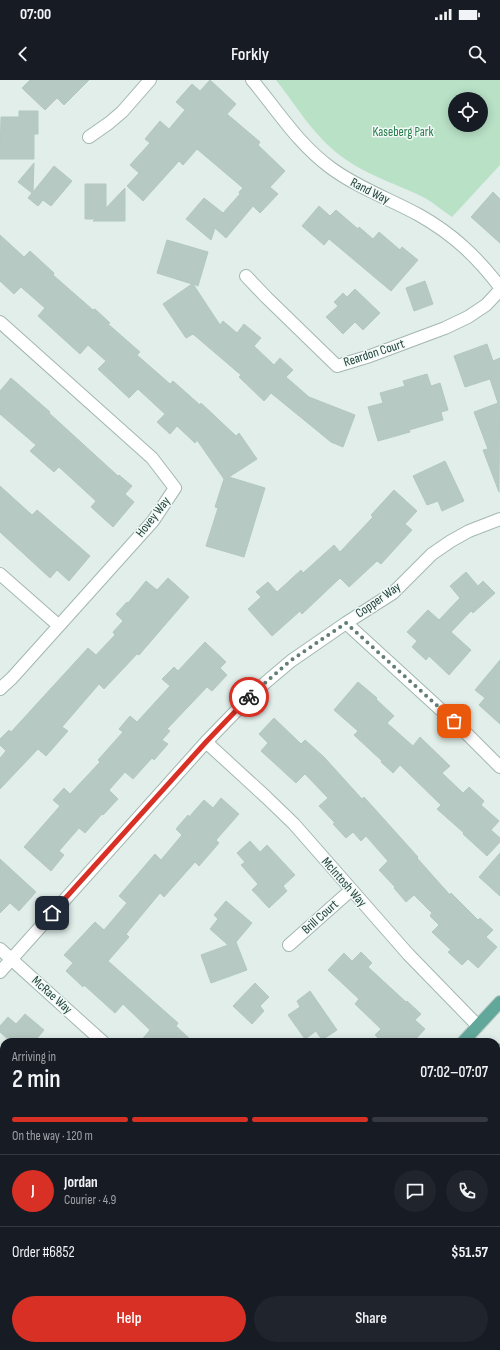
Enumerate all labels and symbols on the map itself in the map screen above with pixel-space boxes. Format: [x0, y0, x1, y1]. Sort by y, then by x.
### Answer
park label: Kaseberg Park [373, 124, 434, 140]
street label: Rand Way [348, 174, 392, 208]
street label: Reardon Court [342, 336, 406, 370]
street label: Hovey Way [132, 494, 174, 540]
street label: Copper Way [352, 579, 404, 621]
courier [229, 677, 269, 717]
pin [437, 704, 471, 738]
street label: McIntosh Way [318, 854, 370, 910]
pin [35, 896, 69, 930]
street label: Brill Court [298, 896, 342, 938]
street label: McRae Way [28, 973, 76, 1017]

